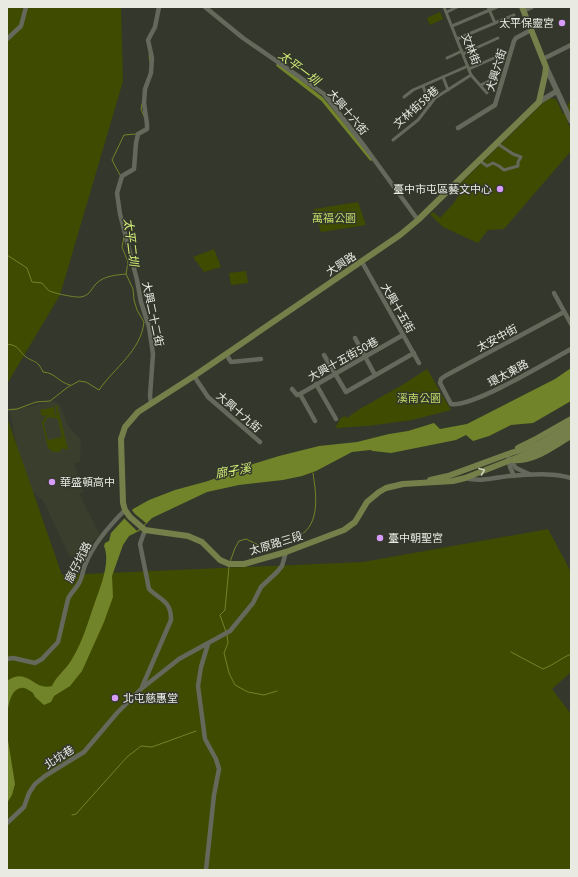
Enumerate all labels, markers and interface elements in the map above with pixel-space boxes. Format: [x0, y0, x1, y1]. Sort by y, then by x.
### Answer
place label: 太平保靈宮 [499, 16, 554, 30]
marker: 太平保靈宮 [557, 18, 567, 28]
street label: 文林街 [459, 31, 483, 67]
water label: 太平一圳 [276, 47, 325, 89]
street label: 大興六街 [483, 47, 509, 93]
street label: 文林街58巷 [391, 83, 441, 131]
street label: 大興十六街 [325, 86, 371, 138]
place label: 臺中市屯區藝文中心 [393, 182, 492, 196]
marker: 臺中市屯區藝文中心 [495, 184, 505, 194]
park label: 萬福公園 [312, 211, 356, 225]
water label: 太平二圳 [121, 217, 142, 269]
street label: 大興路 [323, 249, 359, 279]
street label: 大興二十二街 [139, 280, 167, 348]
street label: 大興十五街 [378, 281, 418, 335]
street label: 太安中街 [474, 321, 520, 355]
street label: 大興十五街50巷 [305, 334, 381, 384]
street label: 環太東路 [485, 356, 531, 390]
street label: 大興十九街 [214, 389, 264, 435]
park label: 溪南公園 [397, 391, 441, 405]
water label: 廍子溪 [214, 460, 254, 481]
one-way arrow [479, 467, 486, 475]
place label: 華盛頓高中 [60, 475, 115, 489]
marker: 華盛頓高中 [47, 477, 57, 487]
street label: 太原路三段 [248, 528, 304, 558]
place label: 臺中朝聖宮 [388, 531, 443, 545]
marker: 臺中朝聖宮 [375, 533, 385, 543]
street label: 廍仔坑路 [62, 539, 94, 585]
place label: 北屯慈惠堂 [123, 691, 178, 705]
marker: 北屯慈惠堂 [110, 693, 120, 703]
street label: 北坑巷 [41, 742, 77, 772]

